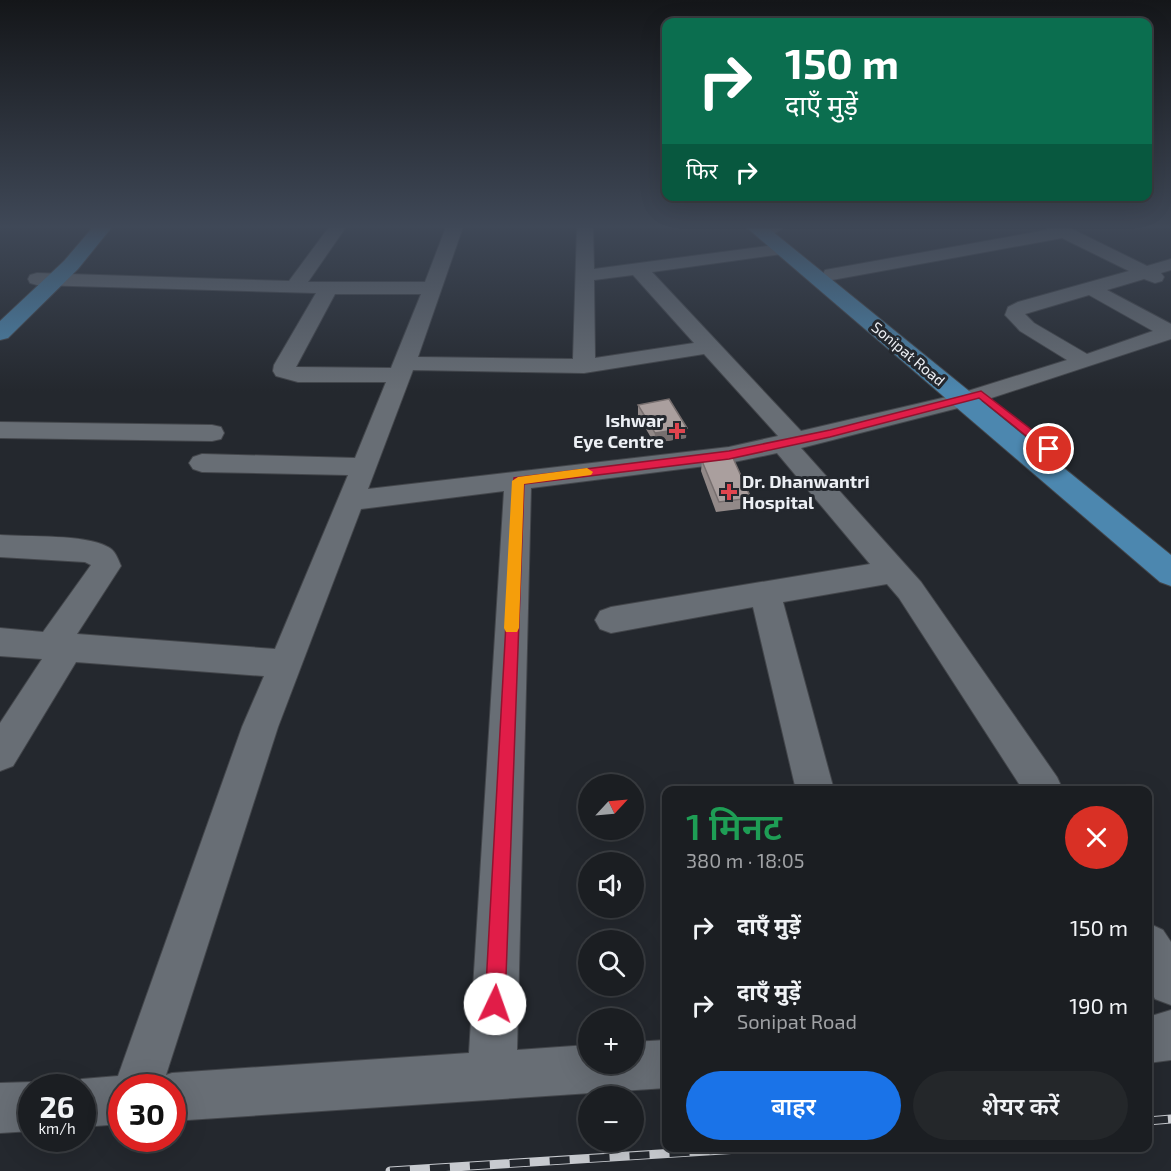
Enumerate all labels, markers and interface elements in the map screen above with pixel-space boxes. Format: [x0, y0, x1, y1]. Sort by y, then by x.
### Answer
text: 150 m [785, 37, 899, 87]
icon: right [686, 42, 764, 120]
text: दाएँ मुड़ें [785, 88, 858, 120]
icon: right [730, 156, 763, 189]
text: फिर [686, 157, 718, 183]
street label: Sonipat Road [868, 317, 949, 389]
place label: Ishwar Eye Centre [573, 409, 664, 452]
marker: Ishwar Eye Centre [668, 422, 686, 440]
pin [1023, 423, 1074, 474]
icon: arrive [1032, 432, 1065, 465]
place label: Dr. Dhanwantri Hospital [742, 470, 870, 513]
marker: Dr. Dhanwantri Hospital [720, 483, 738, 501]
north arrow [578, 774, 644, 840]
map controls [578, 774, 644, 1152]
text: 1 मिनट [686, 804, 782, 847]
button: close [1065, 806, 1128, 869]
text: 380 m · 18:05 [686, 848, 805, 872]
button: sound [578, 852, 644, 918]
icon: right [686, 911, 719, 944]
text: दाएँ मुड़ें [737, 912, 801, 938]
text: 150 m [1070, 914, 1128, 940]
button: search [578, 930, 644, 996]
position arrow [463, 972, 527, 1036]
text: दाएँ मुड़ें [737, 978, 801, 1004]
icon: right [686, 989, 719, 1022]
text: 190 m [1069, 992, 1128, 1018]
button: + [578, 1008, 644, 1074]
text: Sonipat Road [737, 1009, 857, 1033]
button: बाहर [686, 1071, 901, 1140]
button: शेयर करें [913, 1071, 1128, 1140]
speed limit sign: 30 [108, 1074, 186, 1152]
button: − [578, 1086, 644, 1152]
text: 26 [39, 1088, 75, 1124]
text: km/h [38, 1119, 76, 1137]

